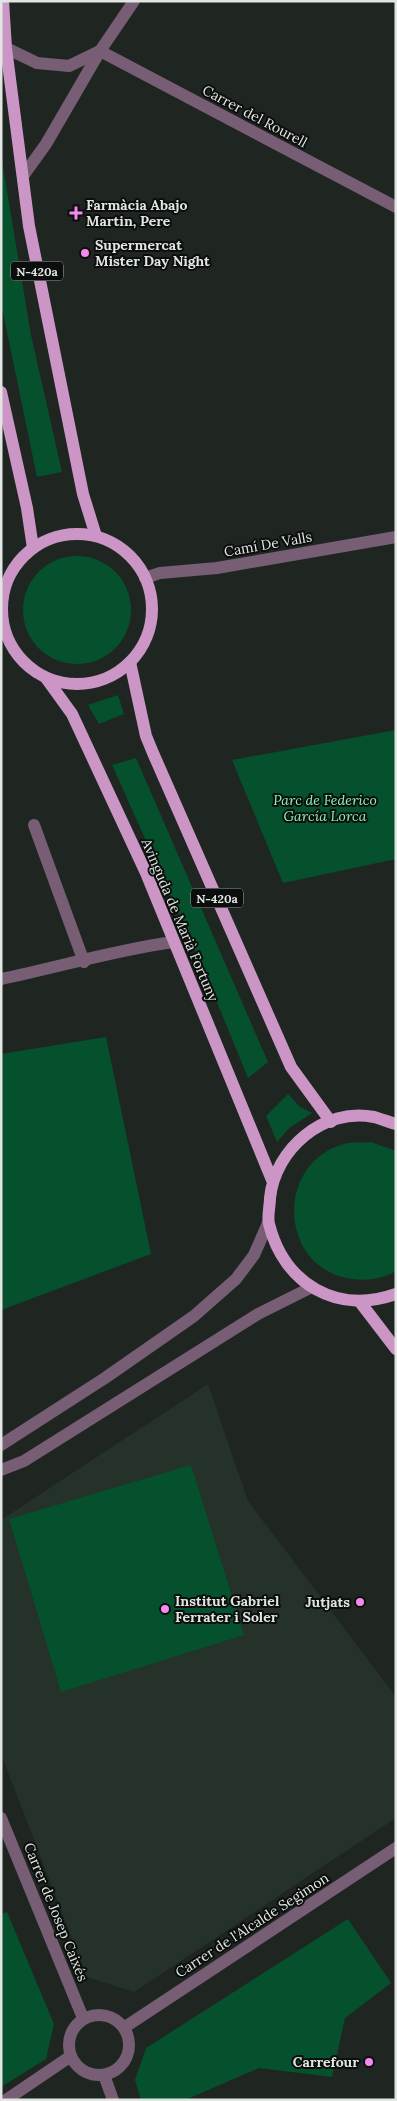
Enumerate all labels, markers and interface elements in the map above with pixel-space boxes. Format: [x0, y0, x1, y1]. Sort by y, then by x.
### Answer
street label: Carrer del Rourell [199, 81, 311, 151]
place label: Farmàcia Abajo Martin, Pere [86, 196, 187, 230]
marker: Farmàcia Abajo Martin, Pere [70, 207, 82, 219]
place label: Supermercat Mister Day Night [95, 236, 210, 270]
marker: Supermercat Mister Day Night [79, 247, 91, 259]
road number: N-420a [11, 262, 63, 280]
street label: Camí De Valls [223, 527, 313, 561]
park label: Parc de Federico García Lorca [273, 791, 377, 825]
street label: Avinguda de Marià Fortuny [137, 835, 223, 1005]
road number: N-420a [191, 888, 243, 908]
place label: Institut Gabriel Ferrater i Soler [175, 1592, 280, 1626]
place label: Jutjats [306, 1593, 350, 1611]
marker: Jutjats [354, 1596, 366, 1608]
marker: Institut Gabriel Ferrater i Soler [159, 1603, 171, 1615]
street label: Carrer de Josep Caixés [20, 1840, 92, 1984]
street label: Carrer de l'Alcalde Segimon [172, 1868, 333, 1981]
place label: Carrefour [293, 2053, 359, 2071]
marker: Carrefour [363, 2056, 375, 2068]

